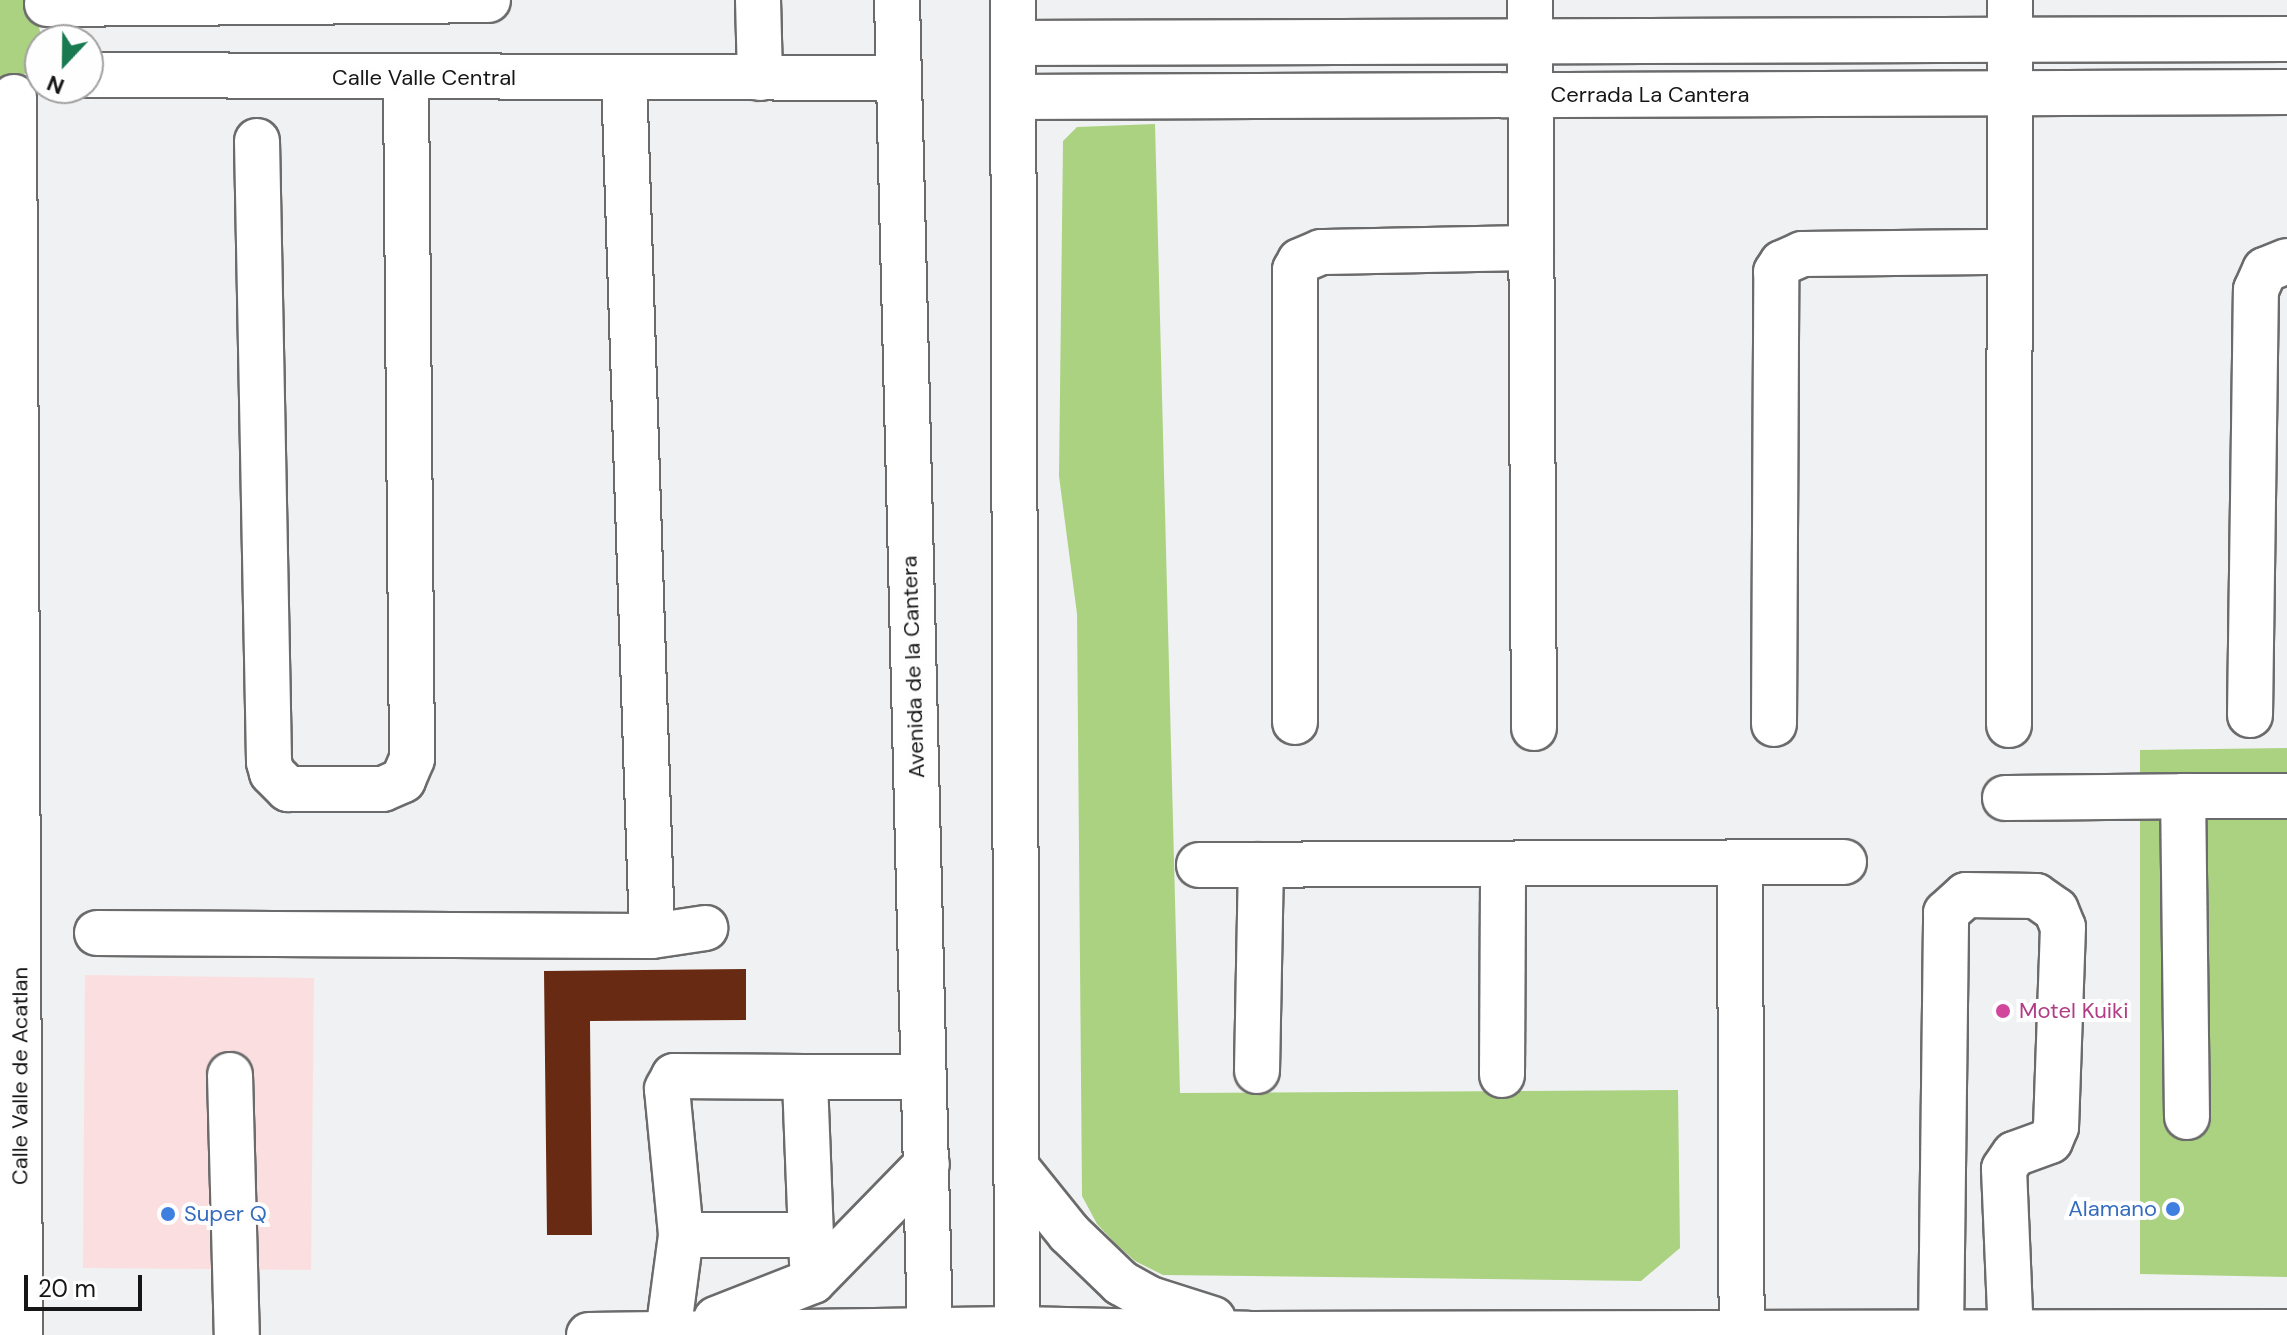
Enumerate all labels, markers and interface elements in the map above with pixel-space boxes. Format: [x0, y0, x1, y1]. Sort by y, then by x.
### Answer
north arrow [24, 24, 104, 104]
street label: Calle Valle Central [332, 65, 516, 91]
text: N [43, 68, 68, 101]
street label: Cerrada La Cantera [1551, 82, 1749, 108]
street label: Avenida de la Cantera [896, 555, 930, 779]
street label: Calle Valle de Acatlan [7, 967, 33, 1185]
place label: Motel Kuiki [2019, 998, 2128, 1024]
marker: Motel Kuiki [1994, 1002, 2012, 1020]
place label: Alamano [2068, 1196, 2157, 1222]
marker: Alamano [2164, 1200, 2182, 1218]
place label: Super Q [184, 1201, 267, 1227]
marker: Super Q [159, 1205, 177, 1223]
scale bar [28, 1259, 146, 1309]
text: 20 m [38, 1273, 96, 1304]

